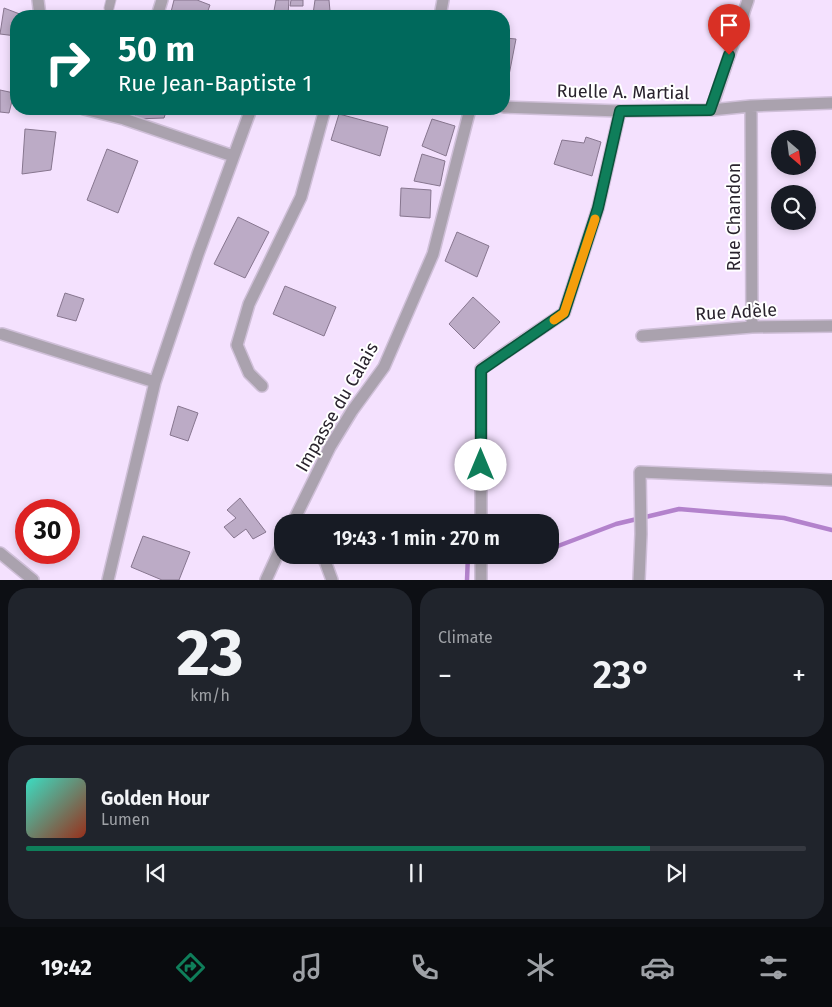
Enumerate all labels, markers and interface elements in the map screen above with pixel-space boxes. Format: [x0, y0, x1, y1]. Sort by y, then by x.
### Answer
pin [708, 4, 750, 55]
icon: arrive [715, 11, 743, 39]
text: 50 m [118, 28, 195, 70]
icon: right [35, 30, 100, 95]
text: Rue Jean-Baptiste 1 [118, 70, 312, 97]
street label: Ruelle A. Martial [556, 80, 690, 104]
north arrow [771, 130, 816, 175]
map controls [771, 130, 816, 230]
street label: Rue Chandon [723, 163, 745, 271]
button: search [771, 185, 816, 230]
street label: Rue Adèle [695, 299, 777, 325]
street label: Impasse du Calais [291, 338, 383, 476]
position arrow [454, 438, 506, 490]
speed limit sign: 30 [15, 499, 80, 564]
text: 19:43 · 1 min · 270 m [333, 527, 500, 550]
text: 23 [176, 614, 244, 692]
text: Climate [438, 628, 493, 647]
text: 23° [593, 652, 651, 698]
text: − [438, 659, 452, 692]
text: + [792, 659, 806, 692]
text: km/h [190, 686, 230, 705]
text: Golden Hour [101, 787, 210, 810]
text: Lumen [101, 810, 150, 829]
icon: previous [142, 859, 170, 887]
icon: pause [402, 859, 430, 887]
icon: next [662, 859, 690, 887]
icon: directions [173, 950, 208, 985]
icon: music [290, 950, 325, 985]
icon: phone [407, 950, 442, 985]
icon: climate [523, 950, 558, 985]
icon: car [640, 950, 675, 985]
icon: filters [756, 950, 791, 985]
text: 19:42 [41, 954, 92, 981]

